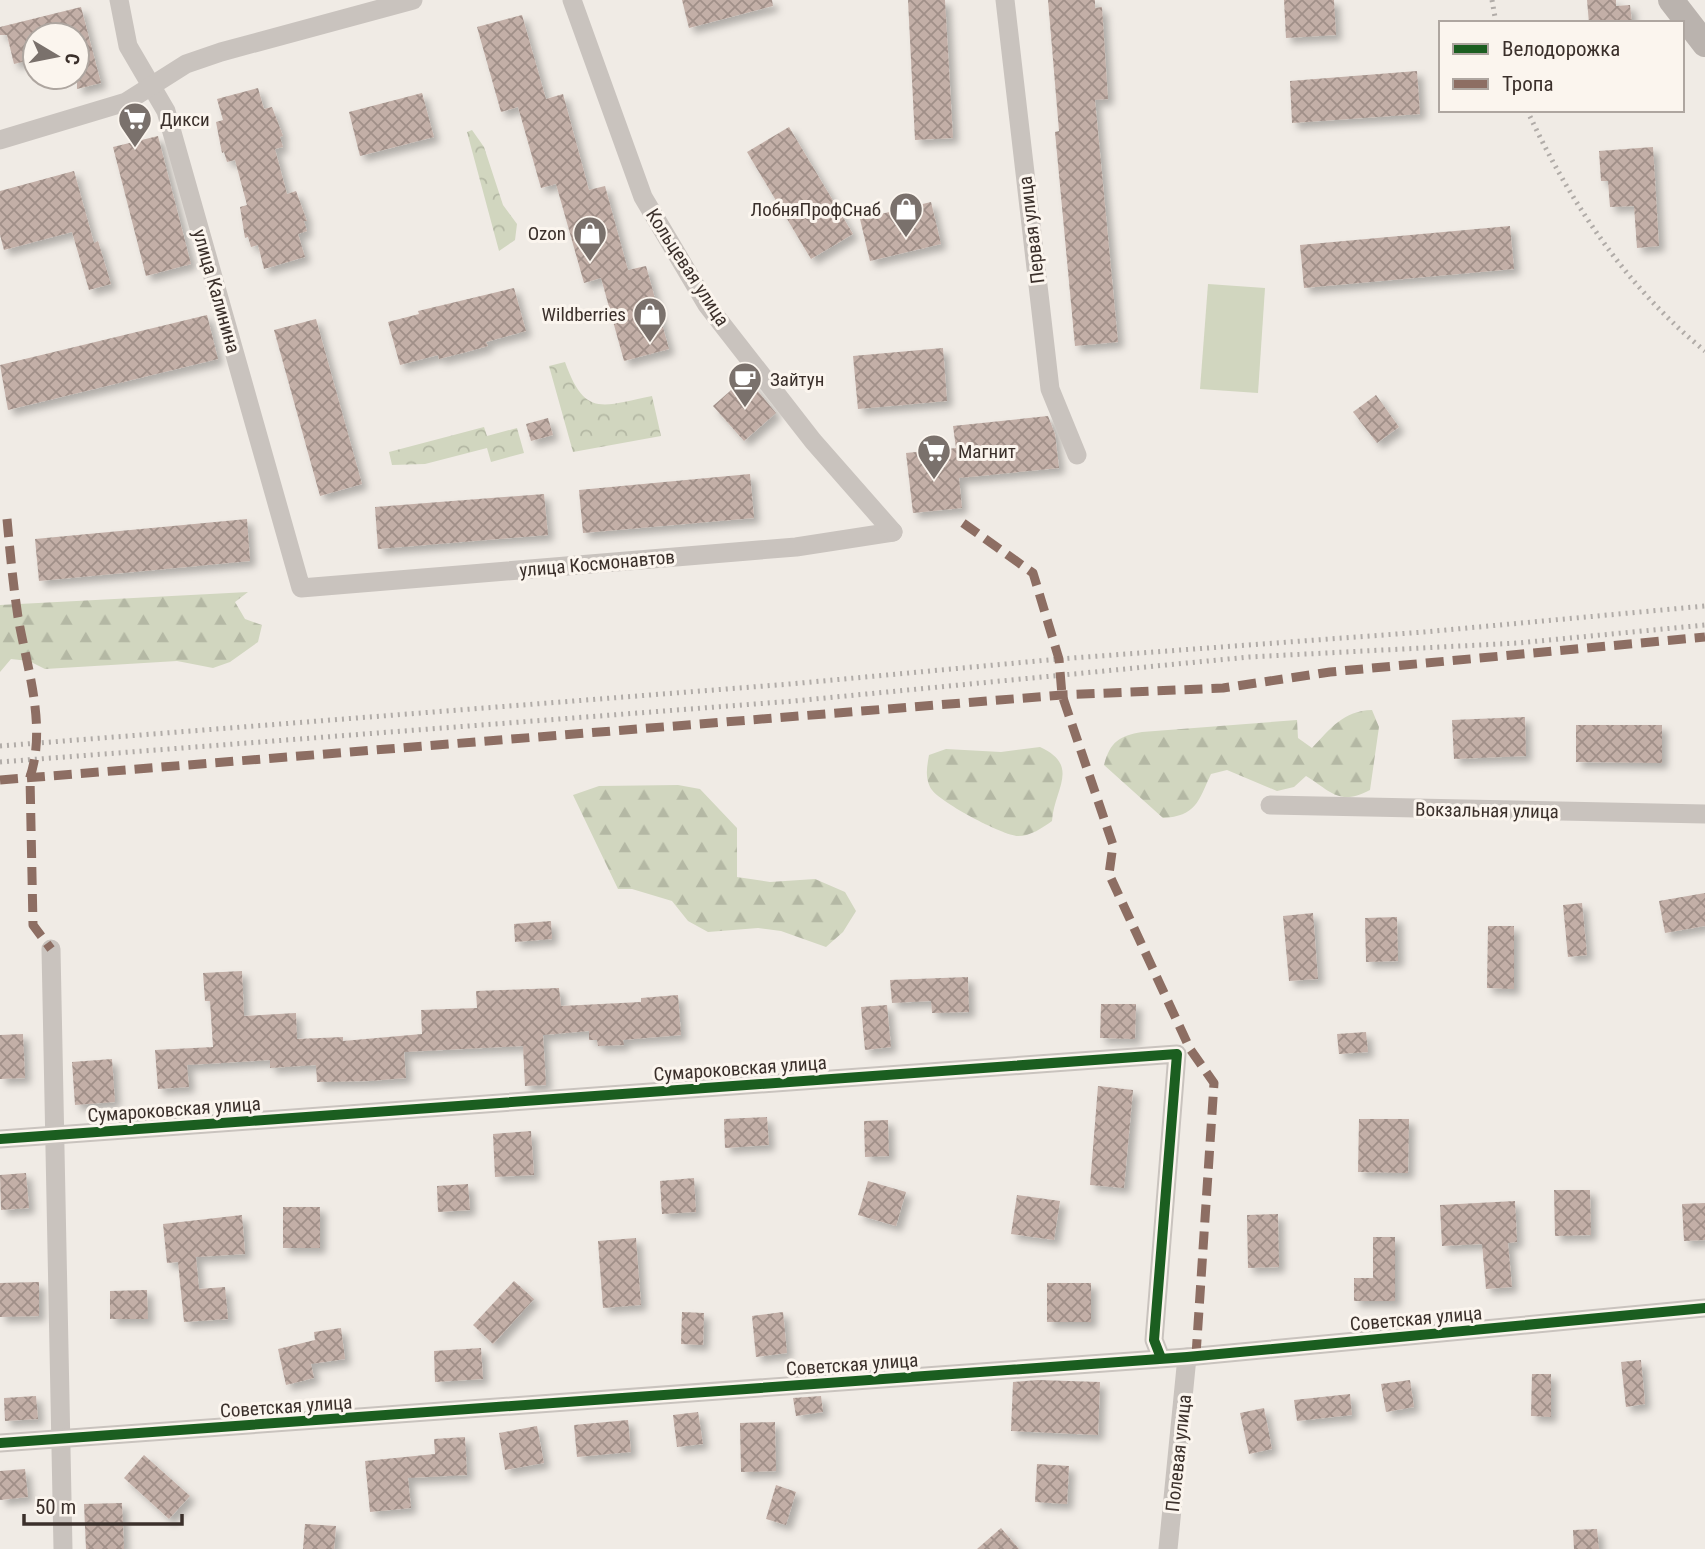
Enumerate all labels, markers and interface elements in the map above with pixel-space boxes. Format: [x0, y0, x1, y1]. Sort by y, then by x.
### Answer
north arrow [21, 21, 91, 91]
legend [1439, 21, 1684, 112]
text: Велодорожка [1502, 37, 1620, 61]
text: С [60, 52, 85, 66]
text: Тропа [1502, 72, 1553, 96]
supermarket icon: Дикси [116, 100, 154, 149]
place label: Дикси [160, 108, 210, 131]
street label: Первая улица [1013, 175, 1050, 285]
shop icon: ЛобняПрофСнаб [887, 190, 925, 239]
place label: ЛобняПрофСнаб [750, 198, 881, 221]
street label: Кольцевая улица [641, 204, 734, 330]
shop icon: Ozon [571, 214, 609, 263]
place label: Ozon [528, 222, 566, 245]
street label: улица Калинина [188, 227, 245, 356]
shop icon: Wildberries [631, 295, 669, 344]
place label: Wildberries [542, 303, 626, 326]
cafe icon: Зайтун [726, 360, 764, 409]
place label: Зайтун [770, 368, 824, 391]
supermarket icon: Магнит [915, 432, 953, 481]
place label: Магнит [958, 440, 1016, 463]
street label: улица Космонавтов [518, 545, 676, 582]
street label: Вокзальная улица [1415, 798, 1559, 823]
street label: Сумароковская улица [653, 1051, 827, 1086]
street label: Сумароковская улица [87, 1092, 261, 1127]
street label: Советская улица [1349, 1301, 1483, 1336]
street label: Советская улица [785, 1348, 919, 1381]
street label: Советская улица [219, 1390, 353, 1423]
street label: Полевая улица [1161, 1393, 1196, 1513]
scale bar [24, 1482, 182, 1526]
text: 50 m [35, 1495, 76, 1519]

